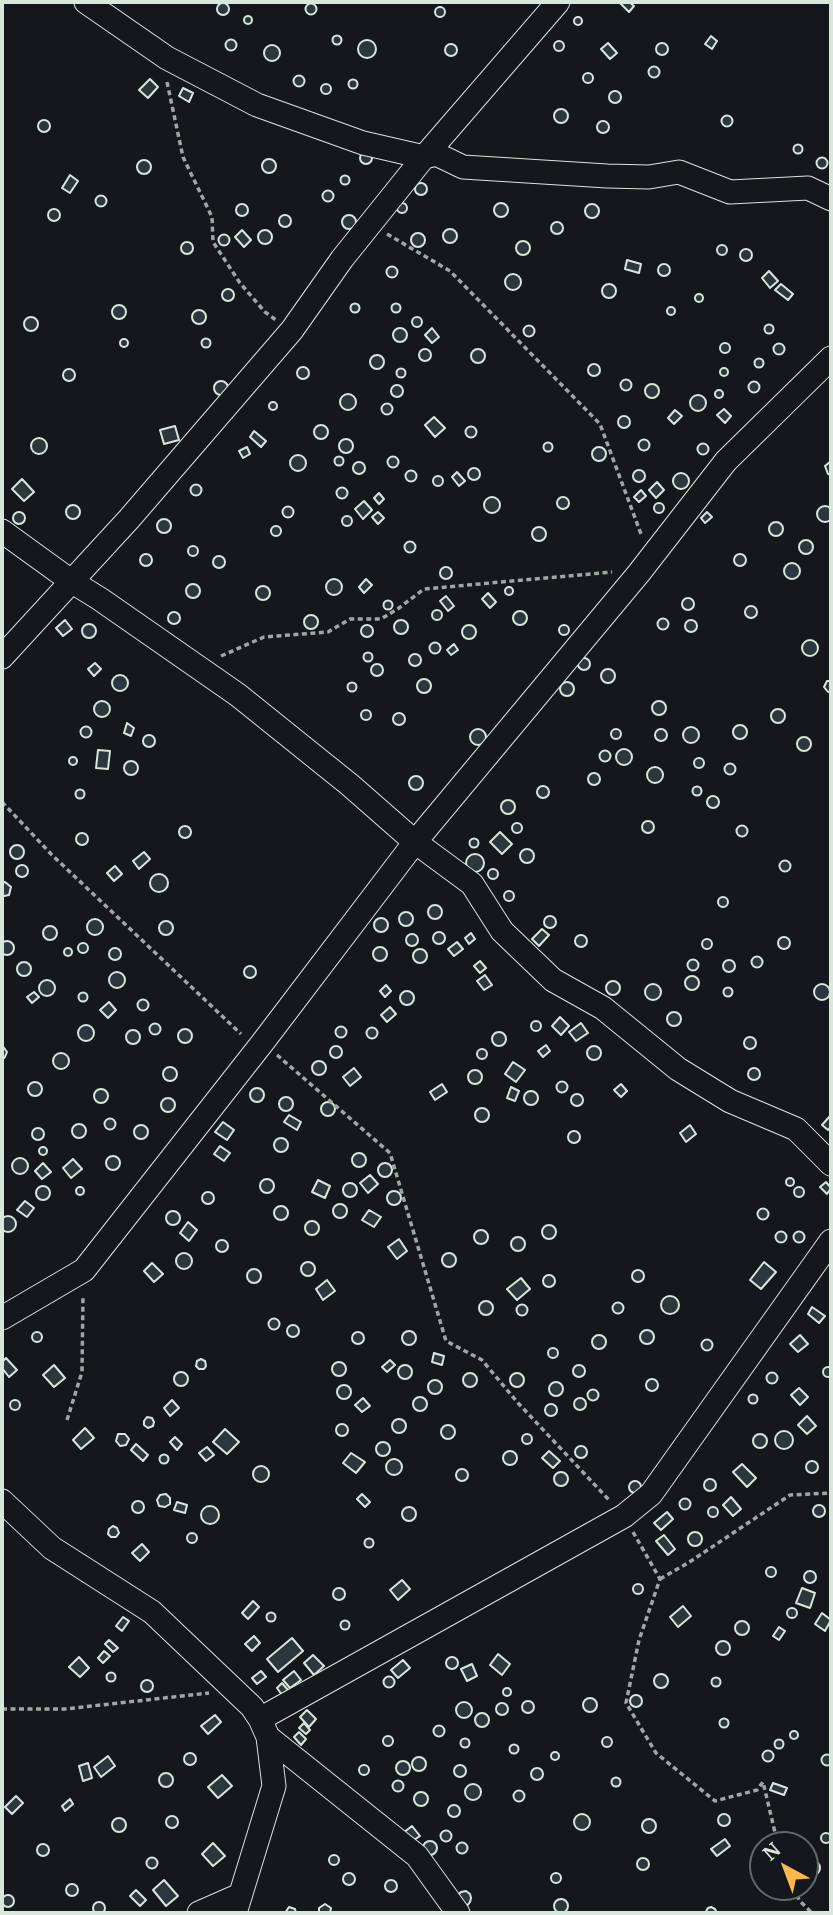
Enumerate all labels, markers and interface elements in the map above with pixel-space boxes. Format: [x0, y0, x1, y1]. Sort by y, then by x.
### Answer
north arrow [749, 1831, 819, 1901]
text: N [758, 1838, 785, 1866]

